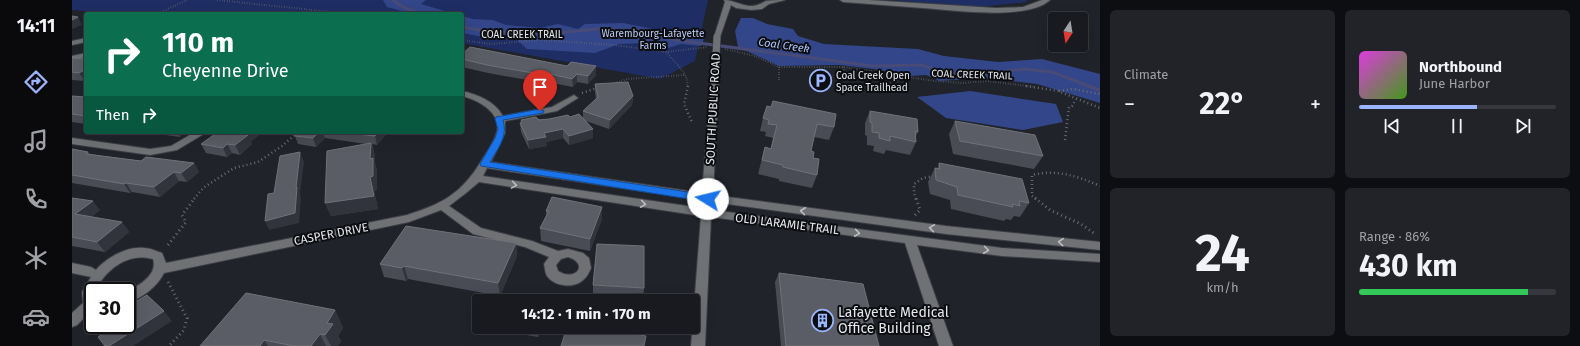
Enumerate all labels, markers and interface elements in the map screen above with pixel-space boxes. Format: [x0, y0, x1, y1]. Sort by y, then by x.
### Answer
north arrow [1048, 12, 1088, 52]
map controls [1048, 12, 1088, 52]
text: 14:11 [17, 15, 55, 37]
text: 110 m [162, 26, 234, 59]
icon: right [96, 28, 148, 80]
park label: Warembourg-Lafayette Farms [601, 28, 705, 52]
street label: COAL CREEK TRAIL [481, 29, 563, 41]
water label: Coal Creek [757, 35, 810, 56]
street label: SOUTH PUBLIC ROAD [703, 52, 723, 165]
text: Northbound [1419, 58, 1502, 76]
text: Cheyenne Drive [162, 60, 289, 82]
text: Climate [1124, 67, 1168, 82]
icon: directions [22, 68, 50, 96]
parking icon: Coal Creek Open Space Trailhead [808, 68, 834, 94]
street label: COAL CREEK TRAIL [931, 68, 1013, 82]
pin [523, 70, 557, 111]
place label: Coal Creek Open Space Trailhead [836, 70, 910, 94]
icon: arrive [529, 76, 551, 98]
text: June Harbor [1419, 76, 1490, 91]
text: 22° [1199, 86, 1246, 122]
text: − [1124, 91, 1135, 118]
text: + [1310, 91, 1321, 118]
icon: right [138, 104, 160, 126]
text: Then [96, 106, 130, 124]
icon: previous [1381, 115, 1403, 137]
icon: pause [1446, 115, 1468, 137]
icon: next [1512, 115, 1534, 137]
icon: music [22, 127, 50, 155]
position arrow [687, 178, 729, 220]
one-way arrow [511, 180, 517, 189]
icon: phone [22, 185, 50, 213]
one-way arrow [640, 199, 646, 208]
one-way arrow [800, 207, 806, 216]
street label: OLD LARAMIE TRAIL [734, 211, 840, 237]
street label: CASPER DRIVE [293, 220, 369, 248]
text: 24 [1195, 222, 1250, 285]
one-way arrow [929, 224, 935, 233]
one-way arrow [854, 228, 860, 237]
text: Range · 86% [1359, 229, 1430, 244]
one-way arrow [1058, 238, 1064, 247]
icon: climate [22, 244, 50, 272]
one-way arrow [983, 245, 989, 254]
text: 430 km [1359, 248, 1458, 284]
text: km/h [1206, 280, 1239, 295]
speed limit sign: 30 [84, 282, 136, 334]
icon: car [22, 303, 50, 331]
place label: Lafayette Medical Office Building [838, 304, 949, 337]
text: 14:12 · 1 min · 170 m [521, 305, 651, 323]
building icon: Lafayette Medical Office Building [809, 307, 835, 333]

